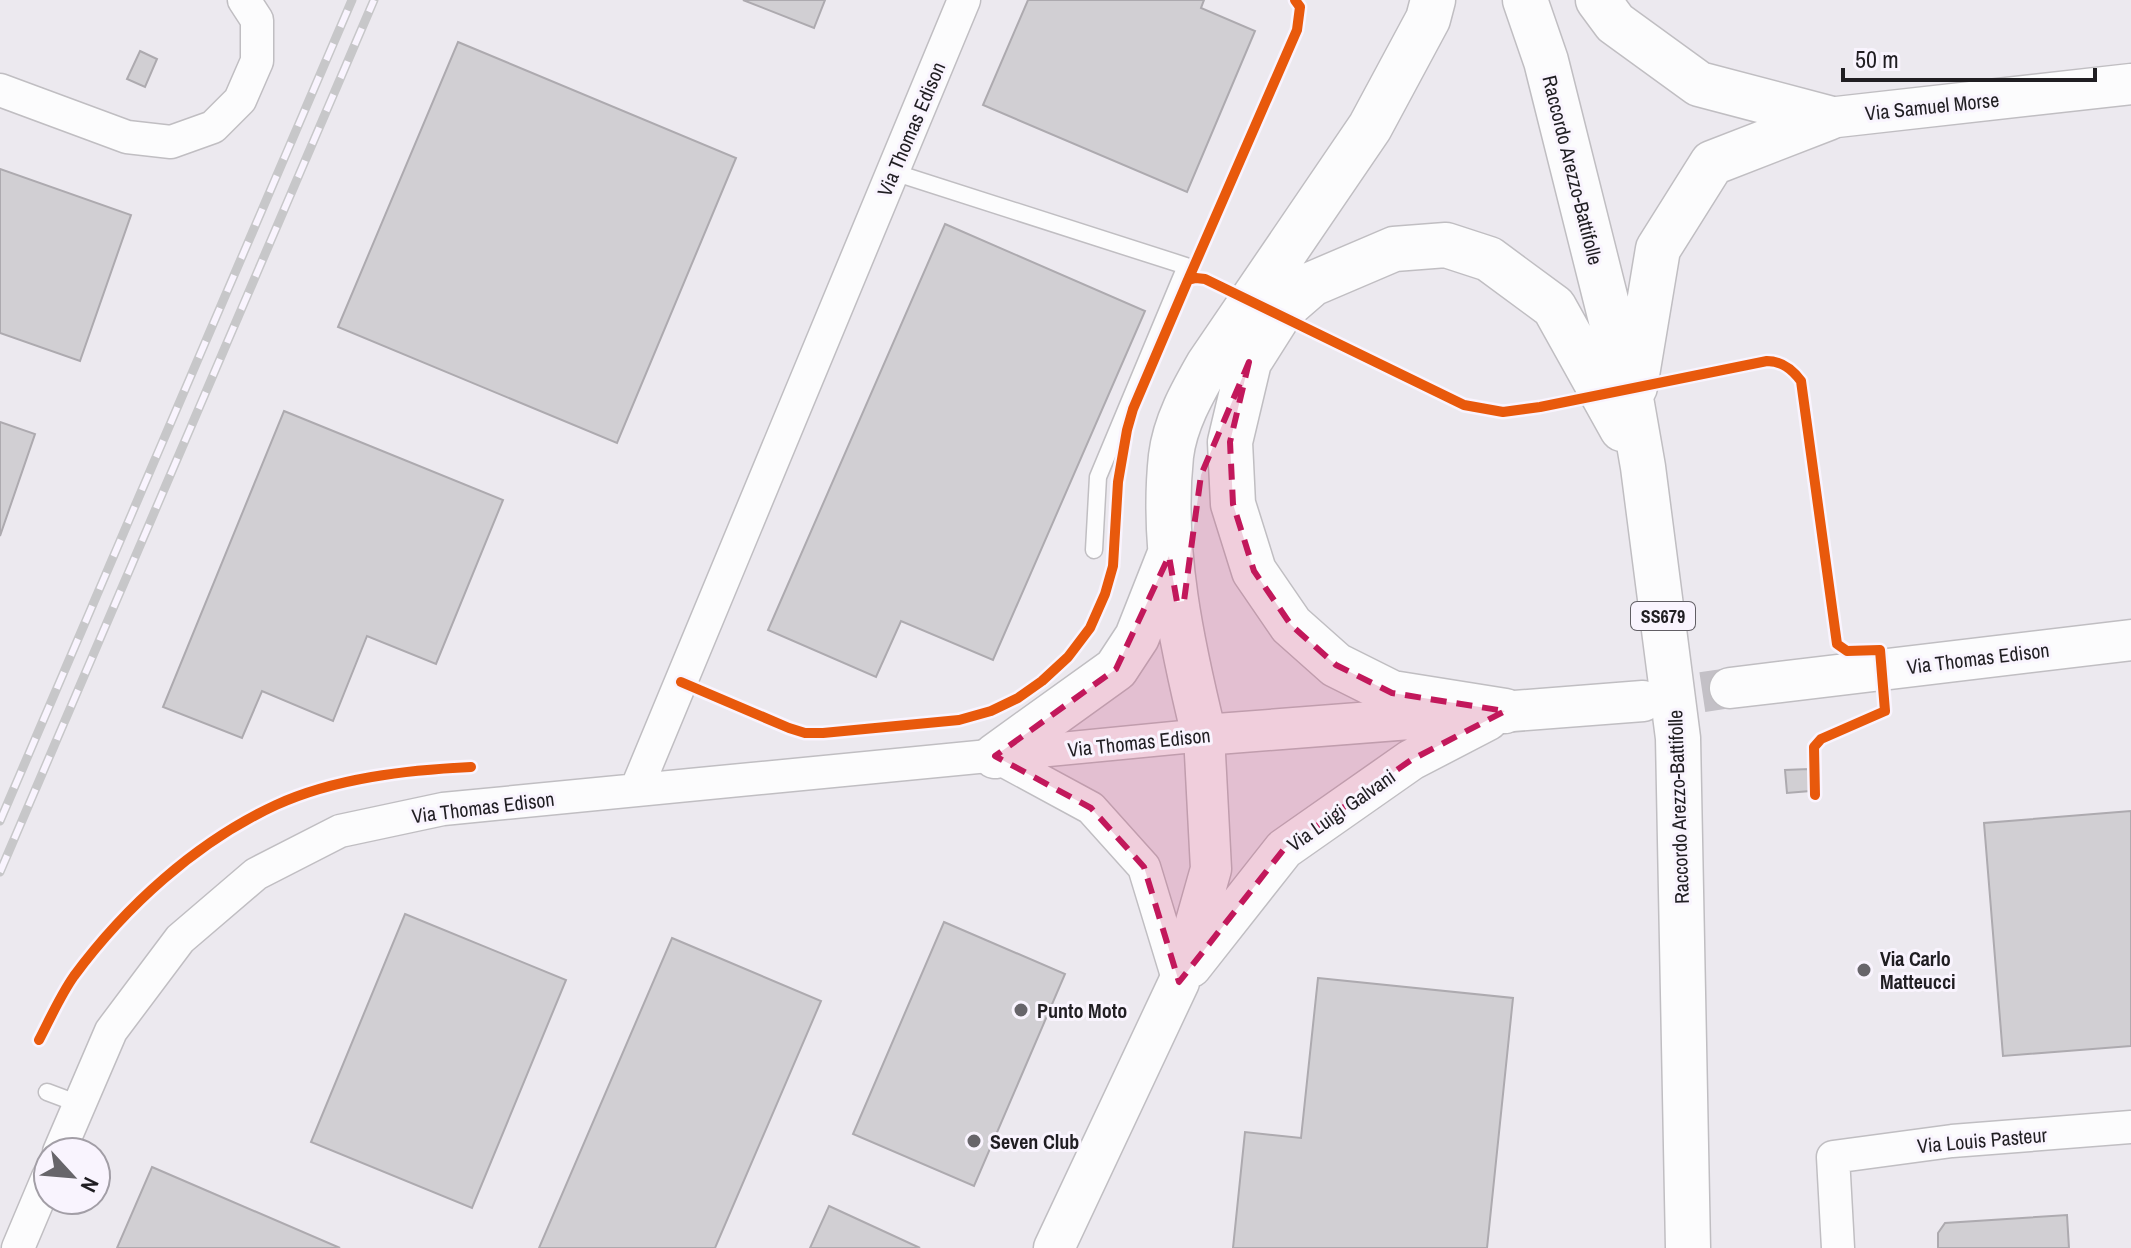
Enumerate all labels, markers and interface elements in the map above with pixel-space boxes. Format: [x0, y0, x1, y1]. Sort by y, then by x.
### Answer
scale bar [1843, 32, 2095, 82]
text: 50 m [1855, 43, 1899, 75]
street label: Via Thomas Edison [871, 58, 951, 200]
street label: Raccordo Arezzo-Battifolle [1536, 73, 1610, 267]
street label: Via Samuel Morse [1864, 86, 2000, 126]
road number: SS679 [1631, 602, 1695, 630]
street label: Via Thomas Edison [1905, 636, 2051, 680]
street label: Raccordo Arezzo-Battifolle [1661, 710, 1695, 904]
street label: Via Thomas Edison [1066, 721, 1212, 763]
street label: Via Luigi Galvani [1281, 763, 1401, 857]
street label: Via Thomas Edison [410, 785, 556, 829]
place label: Via Carlo Matteucci [1880, 945, 1956, 995]
marker: Via Carlo Matteucci [1855, 961, 1873, 979]
place label: Punto Moto [1037, 997, 1127, 1024]
marker: Punto Moto [1012, 1001, 1030, 1019]
street label: Via Louis Pasteur [1916, 1121, 2049, 1159]
place label: Seven Club [990, 1128, 1079, 1155]
marker: Seven Club [965, 1132, 983, 1150]
north arrow [32, 1136, 112, 1216]
text: N [74, 1172, 106, 1197]

